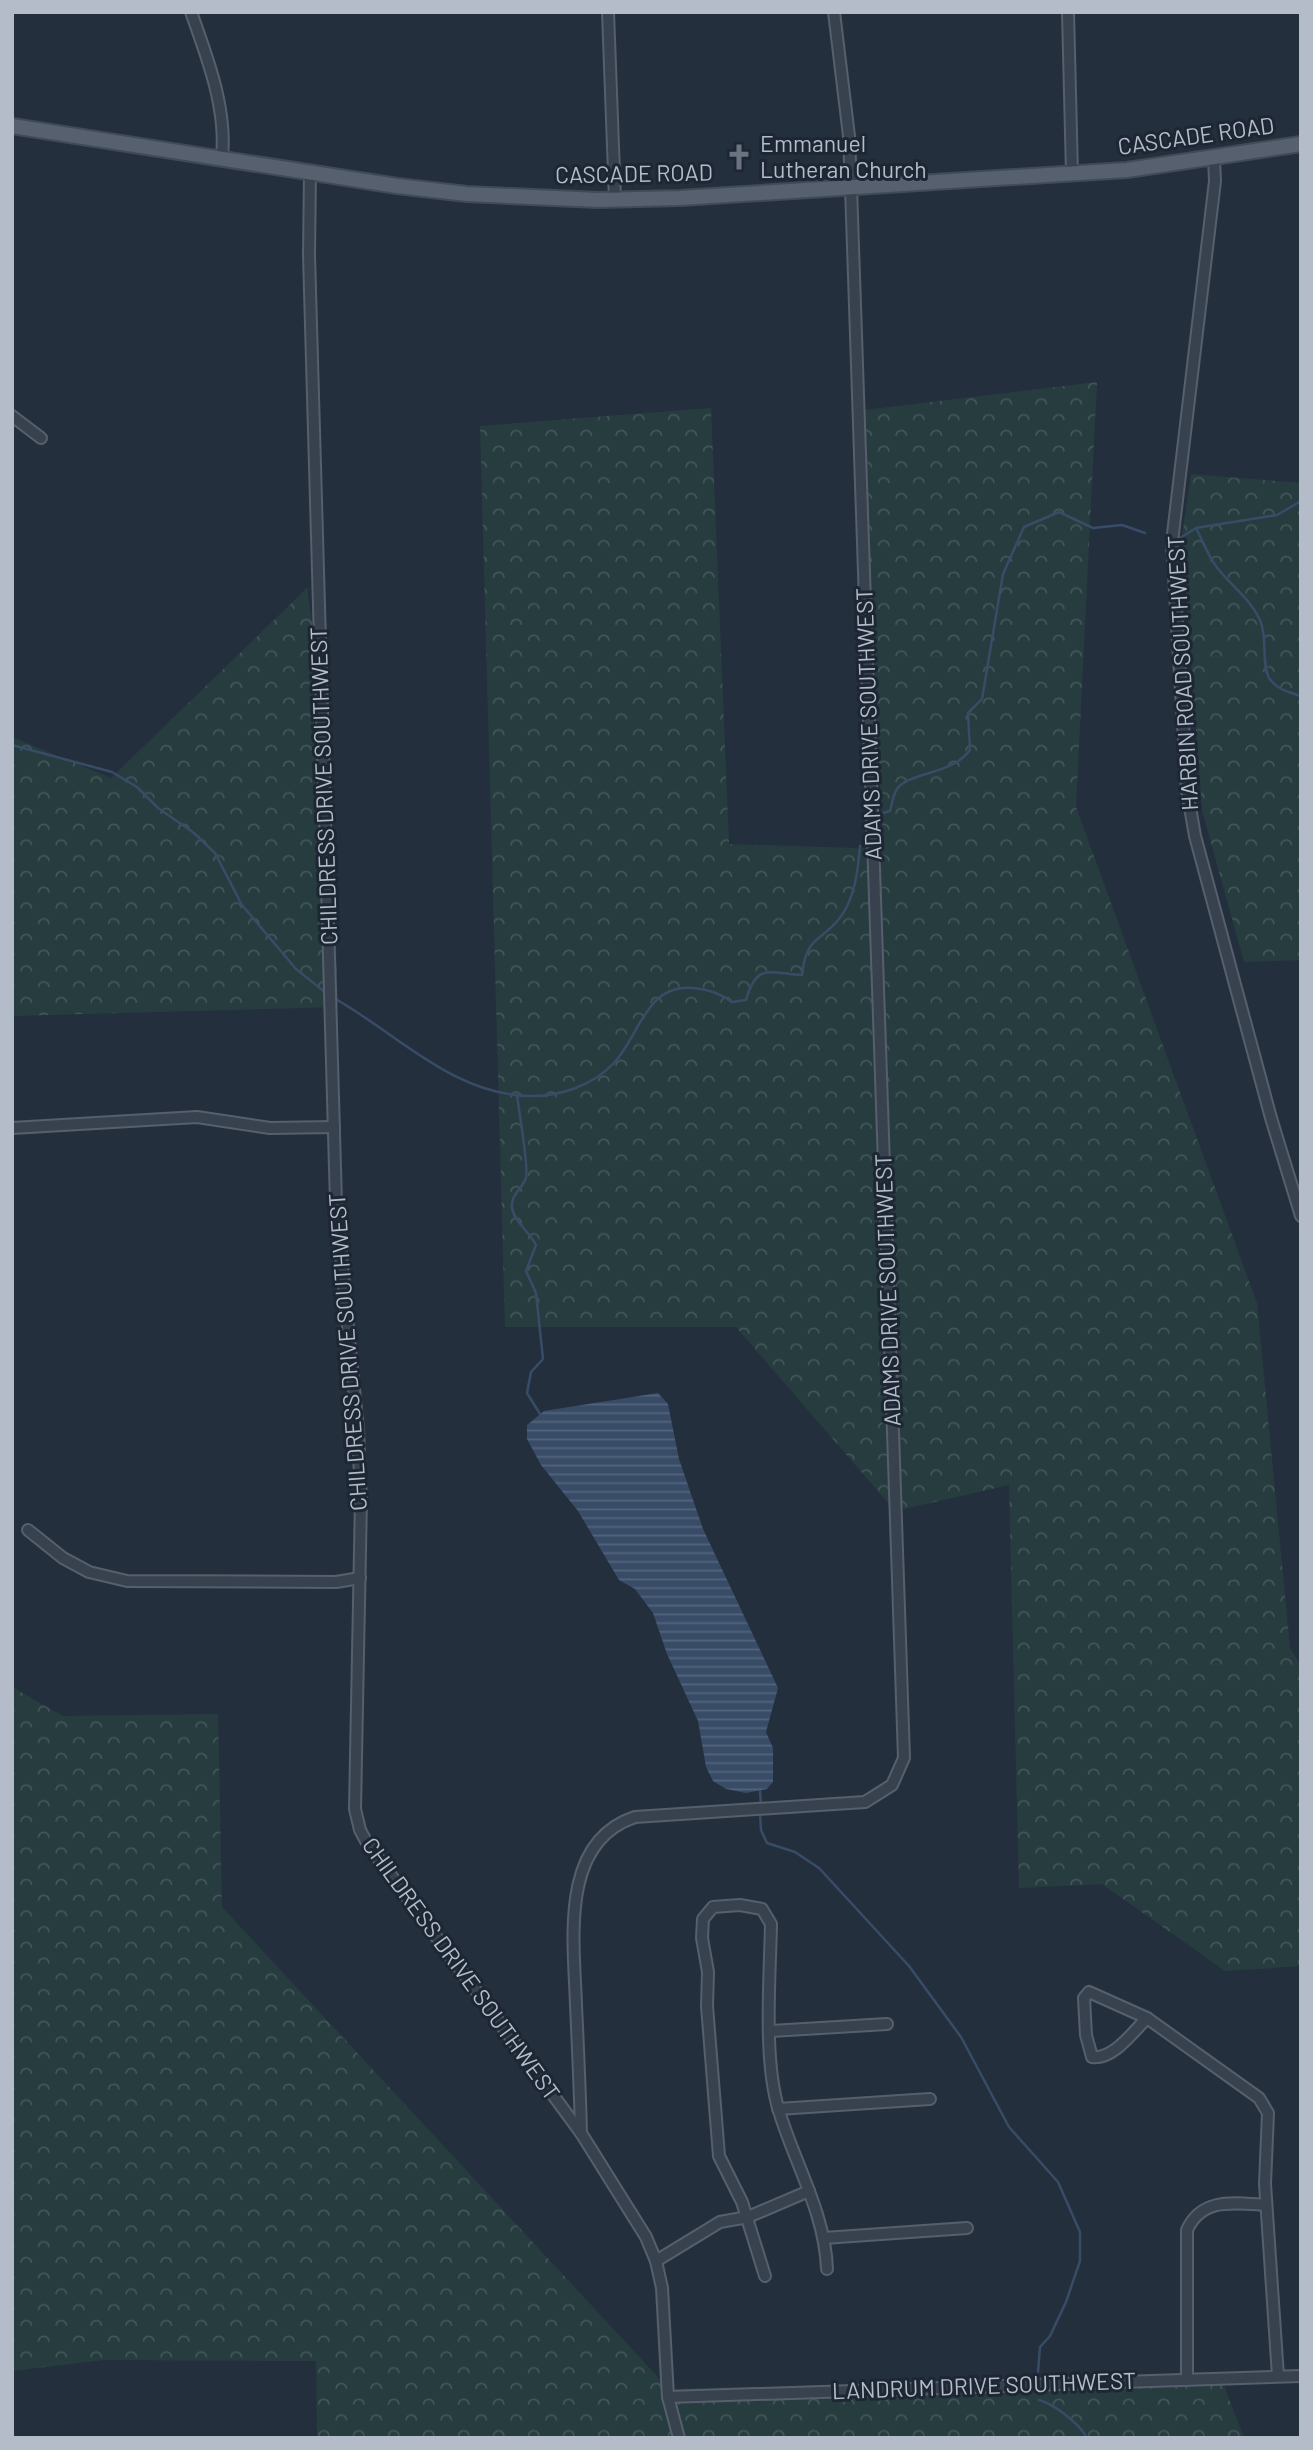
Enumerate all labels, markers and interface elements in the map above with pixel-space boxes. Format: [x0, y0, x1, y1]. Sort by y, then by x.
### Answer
street label: CASCADE ROAD [1116, 110, 1276, 160]
place label: Emmanuel Lutheran Church [760, 129, 927, 183]
church icon: Emmanuel Lutheran Church [724, 142, 754, 172]
street label: CASCADE ROAD [555, 158, 713, 188]
street label: HARBIN ROAD SOUTHWEST [1161, 535, 1203, 811]
street label: ADAMS DRIVE SOUTHWEST [849, 587, 887, 861]
street label: CHILDRESS DRIVE SOUTHWEST [303, 627, 343, 946]
street label: ADAMS DRIVE SOUTHWEST [868, 1153, 906, 1427]
street label: CHILDRESS DRIVE SOUTHWEST [322, 1192, 372, 1512]
street label: CHILDRESS DRIVE SOUTHWEST [357, 1831, 567, 2105]
street label: LANDRUM DRIVE SOUTHWEST [832, 2366, 1136, 2404]

